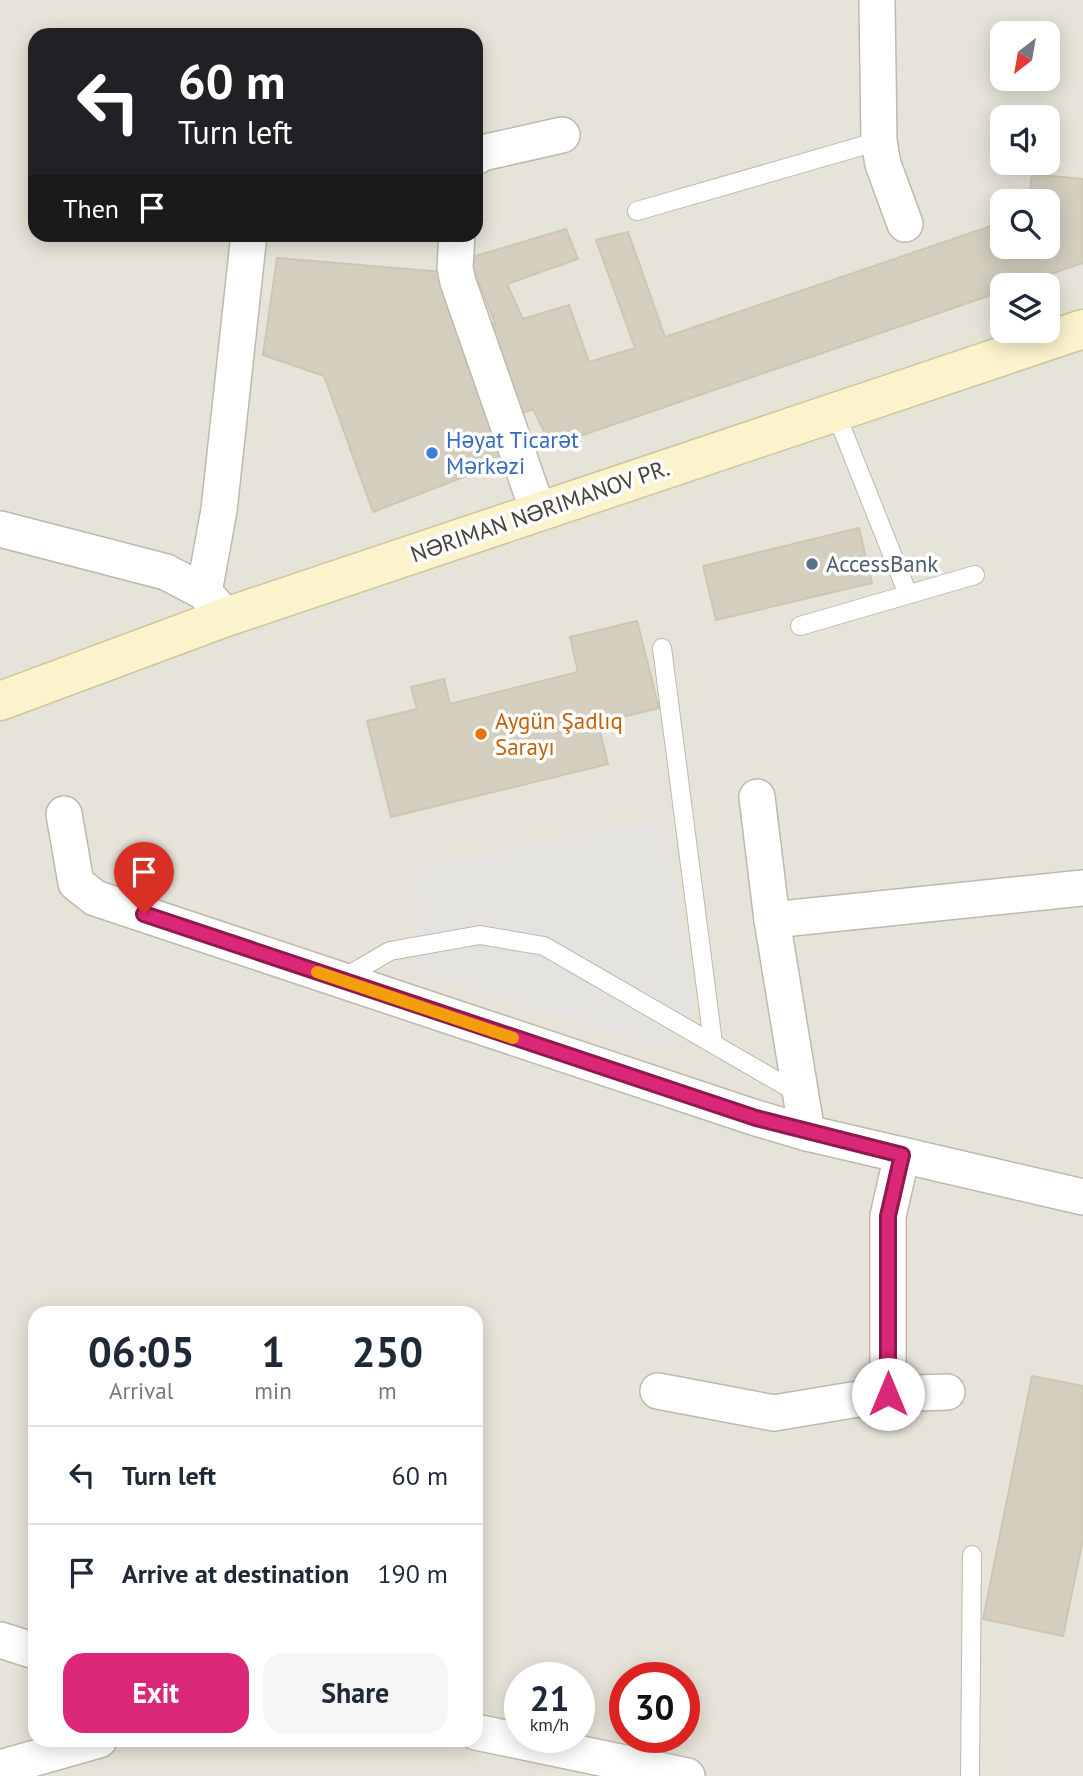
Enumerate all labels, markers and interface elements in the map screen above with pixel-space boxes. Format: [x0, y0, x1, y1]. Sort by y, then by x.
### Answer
north arrow [990, 21, 1060, 91]
map controls [990, 21, 1060, 343]
text: 60 m [178, 49, 285, 113]
icon: left [63, 56, 154, 147]
button: sound [990, 105, 1060, 175]
text: Turn left [178, 111, 293, 153]
icon: arrive [133, 189, 171, 227]
button: search [990, 189, 1060, 259]
text: Then [63, 192, 119, 225]
button: layers [990, 273, 1060, 343]
place label: Həyat Ticarət Mərkəzi [446, 425, 579, 480]
marker: Həyat Ticarət Mərkəzi [424, 445, 440, 461]
street label: NƏRIMAN NƏRIMANOV PR. [407, 453, 673, 568]
place label: AccessBank [826, 549, 938, 578]
marker: AccessBank [804, 556, 820, 572]
place label: Aygün Şadlıq Sarayı [495, 706, 623, 761]
marker: Aygün Şadlıq Sarayı [473, 726, 489, 742]
pin [114, 842, 174, 914]
icon: arrive [125, 853, 163, 891]
text: 06:05 [88, 1324, 194, 1379]
text: 1 [261, 1324, 285, 1379]
text: 250 [352, 1324, 423, 1379]
position arrow [851, 1357, 925, 1431]
text: Arrival [109, 1376, 173, 1405]
text: min [254, 1376, 292, 1405]
text: m [378, 1376, 397, 1405]
icon: left [63, 1456, 101, 1494]
text: Turn left [122, 1459, 216, 1492]
text: 60 m [392, 1459, 448, 1492]
icon: arrive [63, 1554, 101, 1592]
text: Arrive at destination [122, 1557, 349, 1590]
text: 190 m [377, 1557, 448, 1590]
button: Exit [63, 1653, 249, 1733]
button: Share [263, 1653, 448, 1733]
speed limit sign: 30 [609, 1662, 700, 1753]
text: 21 [530, 1675, 569, 1721]
text: km/h [530, 1713, 569, 1736]

